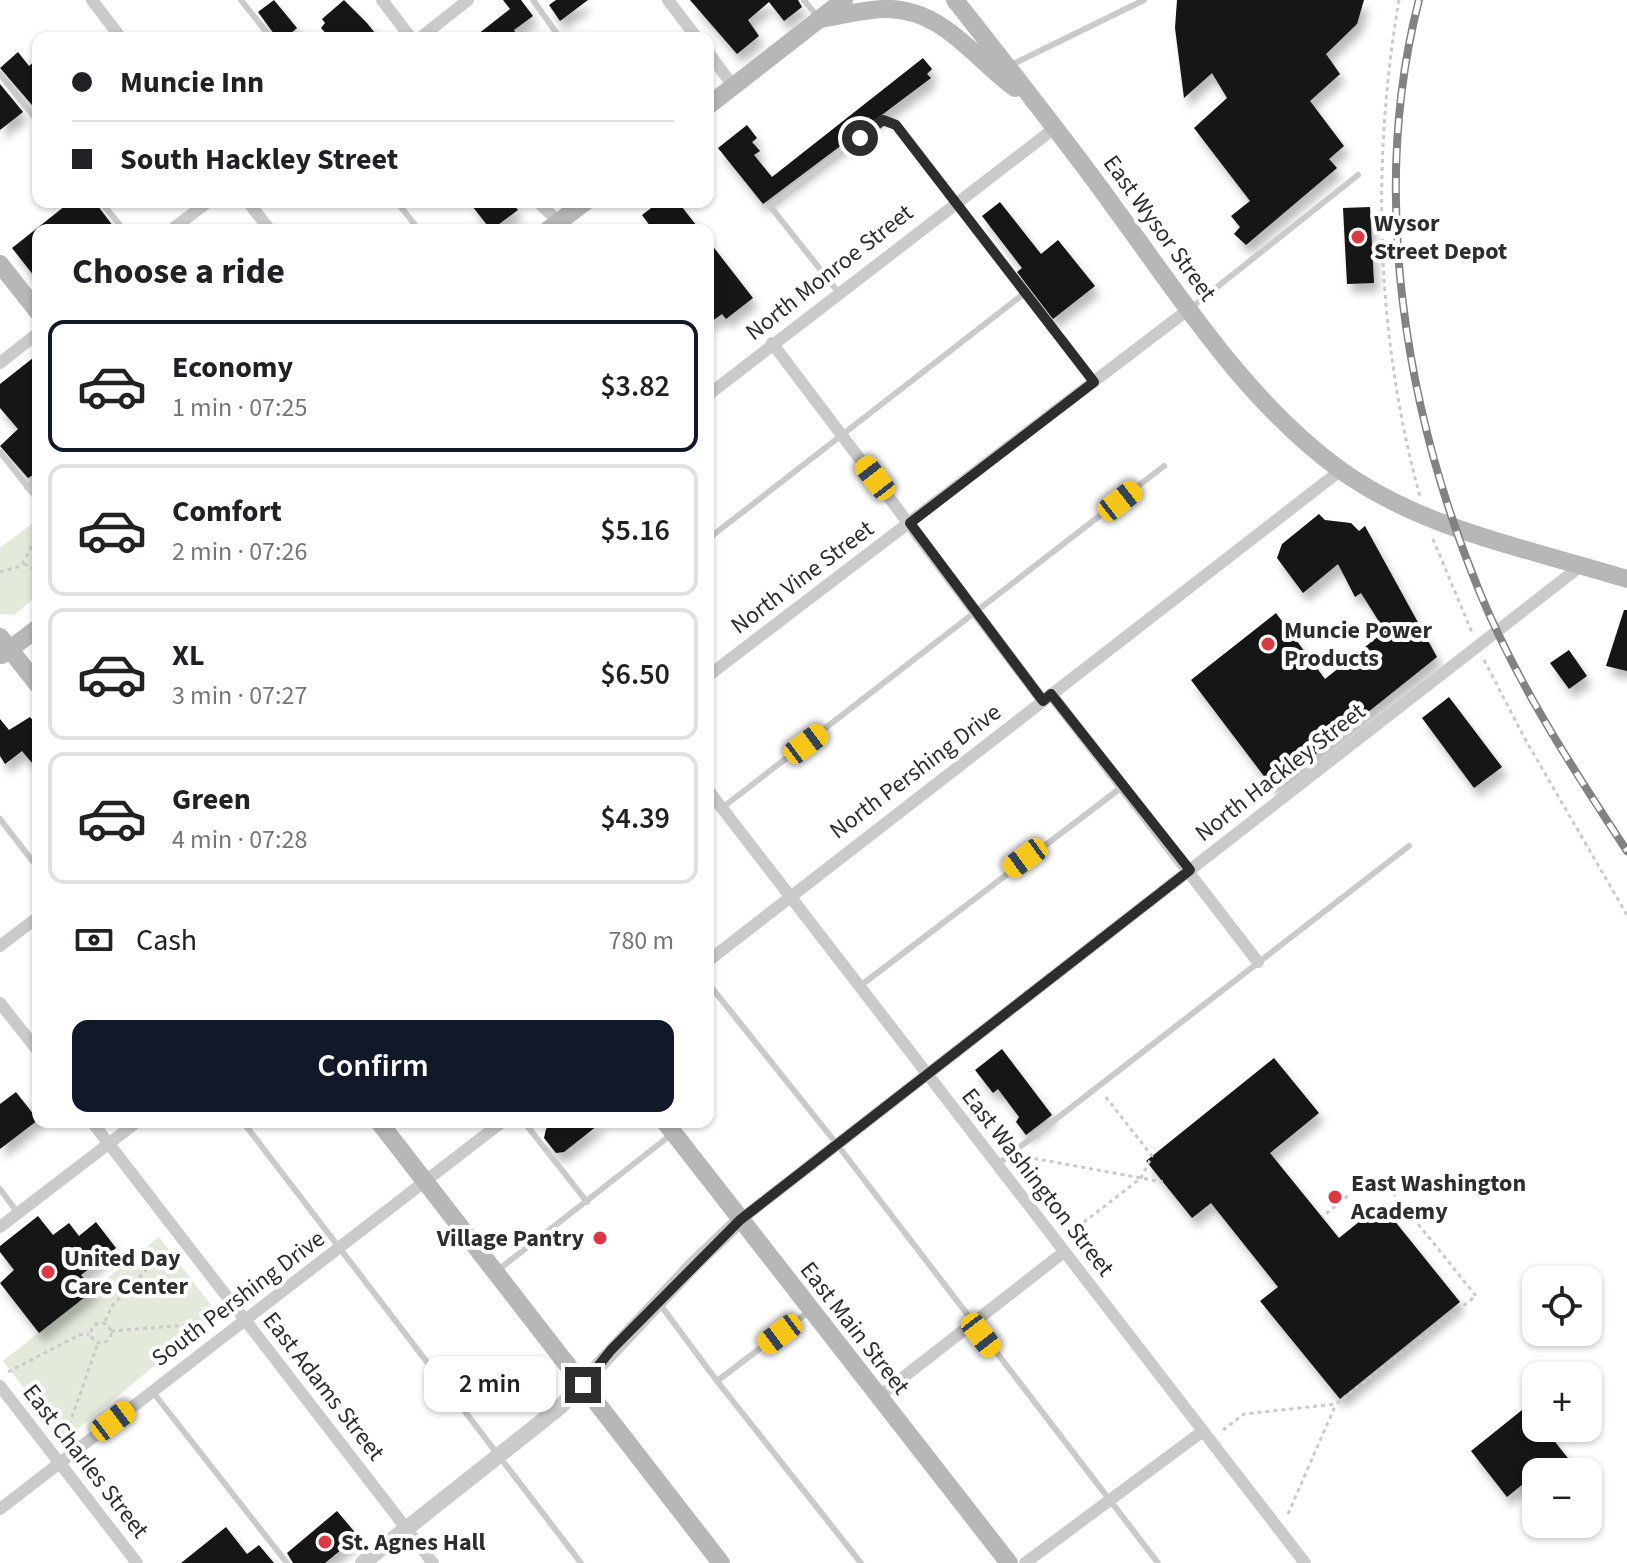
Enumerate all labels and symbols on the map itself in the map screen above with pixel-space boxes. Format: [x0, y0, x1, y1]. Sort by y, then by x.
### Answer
route start [842, 120, 878, 156]
street label: East Wysor Street [1094, 148, 1225, 309]
street label: North Monroe Street [738, 196, 921, 349]
place label: Wysor Street Depot [1374, 206, 1507, 269]
marker: Wysor Street Depot [1349, 228, 1367, 246]
car [851, 452, 899, 504]
car [1094, 477, 1146, 525]
street label: North Vine Street [723, 512, 881, 643]
place label: Muncie Power Products [1284, 613, 1433, 676]
marker: Muncie Power Products [1259, 635, 1277, 653]
street label: North Pershing Drive [822, 695, 1009, 848]
street label: North Hackley Street [1188, 695, 1373, 850]
car [780, 720, 832, 768]
car [999, 834, 1051, 882]
street label: East Washington Street [953, 1081, 1122, 1284]
place label: East Washington Academy [1350, 1166, 1526, 1229]
marker: East Washington Academy [1326, 1188, 1344, 1206]
place label: Village Pantry [436, 1221, 584, 1256]
street label: South Pershing Drive [144, 1222, 332, 1375]
marker: Village Pantry [591, 1229, 609, 1247]
place label: United Day Care Center [64, 1241, 188, 1304]
street label: East Main Street [791, 1254, 918, 1402]
marker: United Day Care Center [39, 1263, 57, 1281]
street label: East Adams Street [254, 1304, 393, 1468]
car [957, 1309, 1005, 1361]
car [754, 1310, 806, 1358]
callout: 2 min [423, 1357, 555, 1413]
route end [565, 1367, 601, 1403]
street label: East Charles Street [14, 1377, 157, 1546]
car [87, 1397, 139, 1445]
place label: St. Agnes Hall [341, 1525, 485, 1560]
marker: St. Agnes Hall [316, 1533, 334, 1551]

